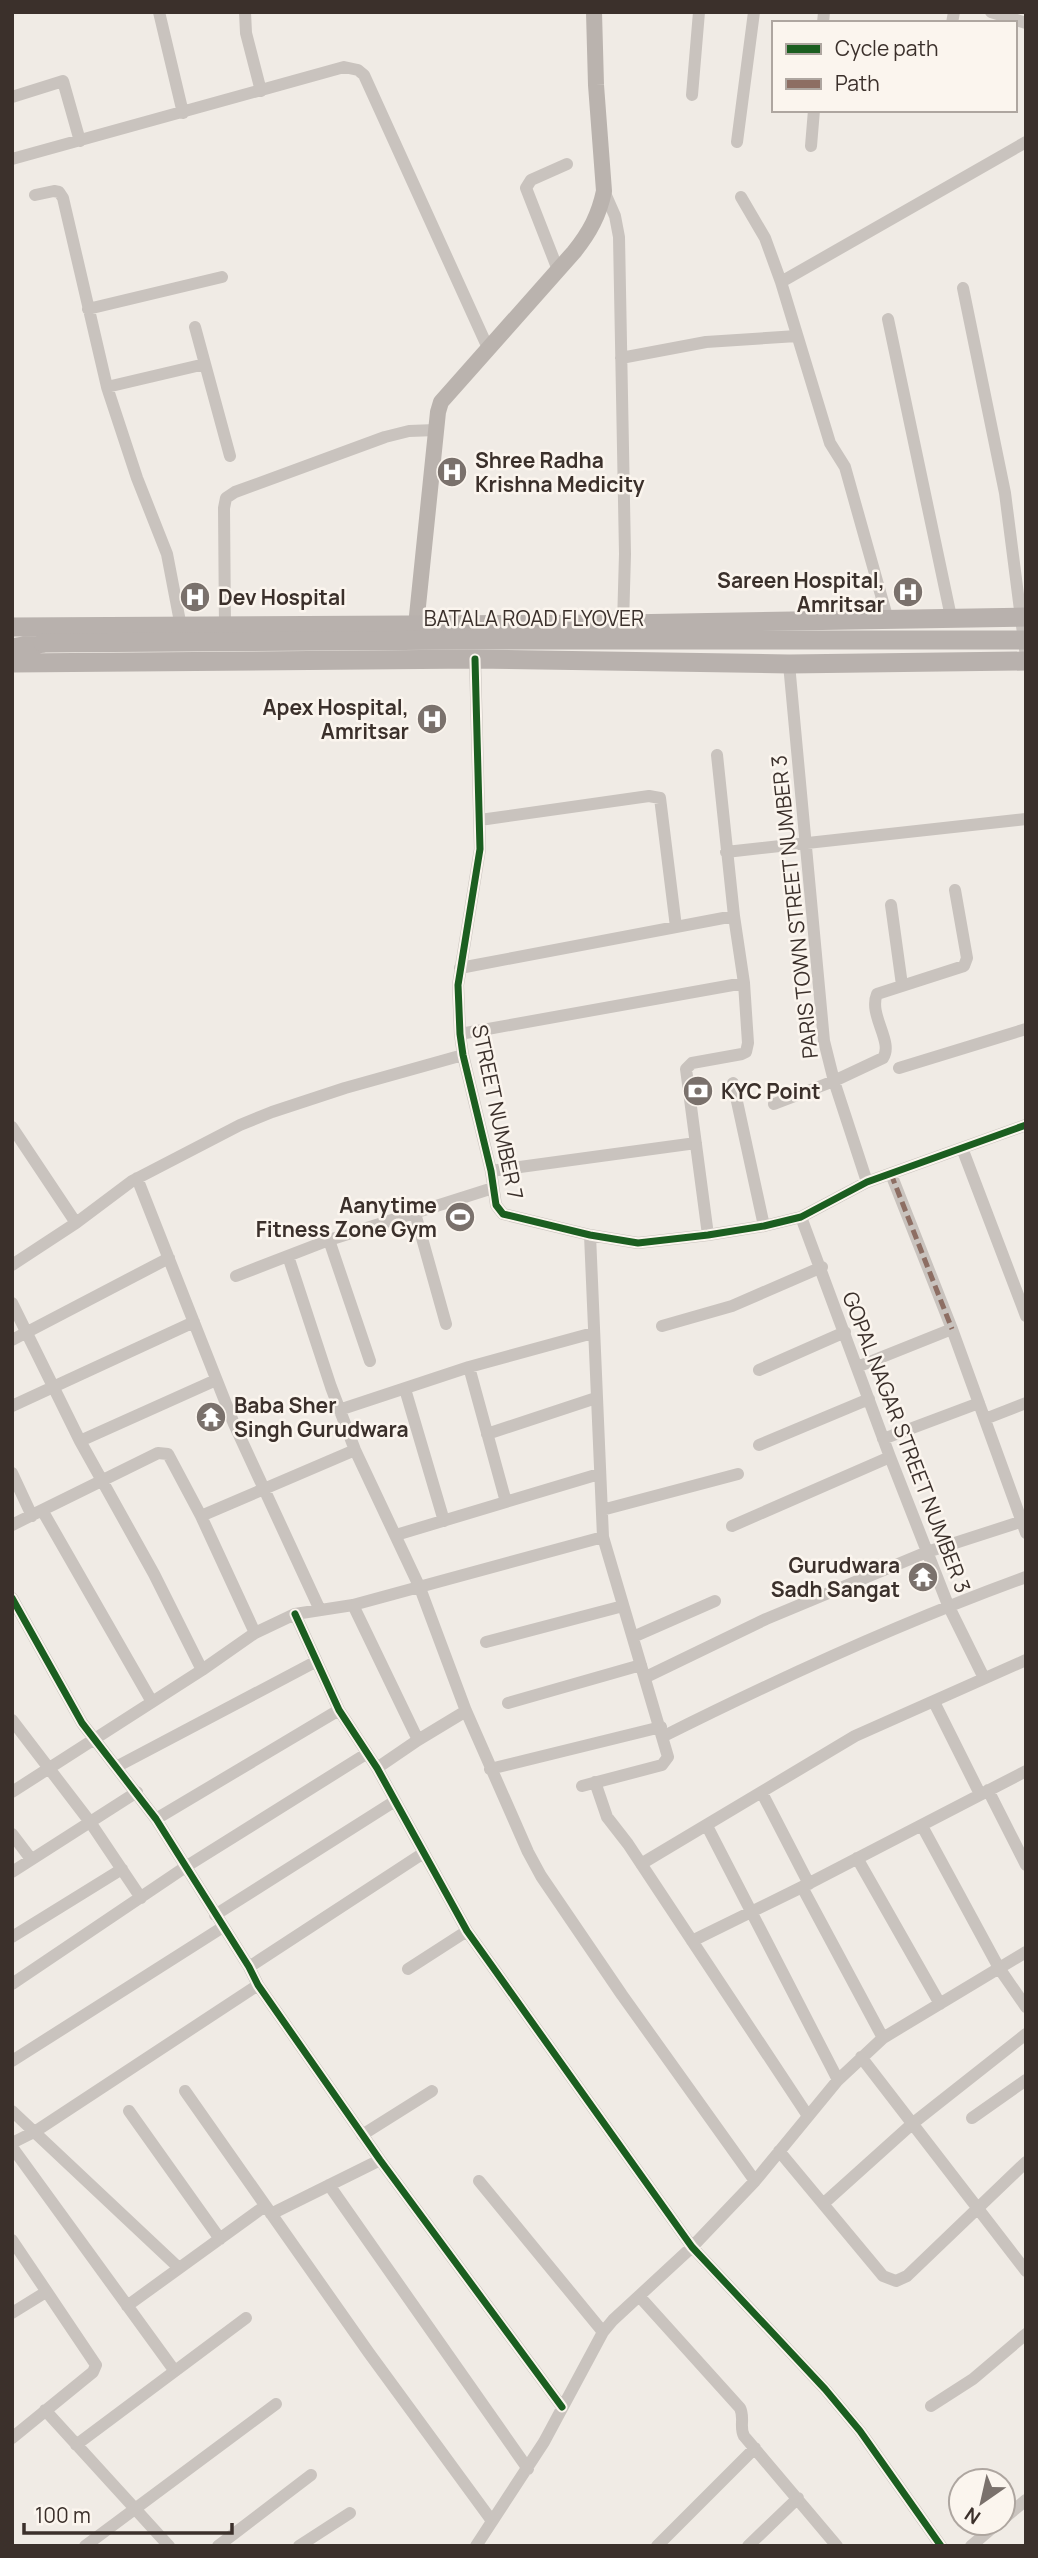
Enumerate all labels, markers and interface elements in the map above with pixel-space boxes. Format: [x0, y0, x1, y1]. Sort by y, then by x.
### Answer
legend [772, 21, 1017, 112]
text: Cycle path [835, 34, 938, 62]
text: Path [835, 69, 880, 97]
place label: Shree Radha Krishna Medicity [475, 446, 645, 498]
hospital icon: Shree Radha Krishna Medicity [435, 455, 469, 489]
place label: Sareen Hospital, Amritsar [717, 566, 885, 618]
hospital icon: Sareen Hospital, Amritsar [891, 575, 925, 609]
hospital icon: Dev Hospital [178, 580, 212, 614]
place label: Dev Hospital [218, 583, 346, 611]
street label: BATALA ROAD FLYOVER [424, 604, 644, 632]
place label: Apex Hospital, Amritsar [262, 693, 409, 745]
hospital icon: Apex Hospital, Amritsar [415, 702, 449, 736]
street label: PARIS TOWN STREET NUMBER 3 [764, 754, 824, 1060]
street label: STREET NUMBER 7 [466, 1022, 530, 1202]
bank icon: KYC Point [681, 1074, 715, 1108]
place label: KYC Point [721, 1077, 821, 1105]
place label: Aanytime Fitness Zone Gym [256, 1191, 437, 1243]
sports icon: Aanytime Fitness Zone Gym [443, 1200, 477, 1234]
street label: GOPAL NAGAR STREET NUMBER 3 [836, 1287, 978, 1597]
place label: Baba Sher Singh Gurudwara [234, 1391, 409, 1443]
temple icon: Baba Sher Singh Gurudwara [194, 1400, 228, 1434]
place label: Gurudwara Sadh Sangat [771, 1551, 900, 1603]
temple icon: Gurudwara Sadh Sangat [906, 1560, 940, 1594]
north arrow [947, 2467, 1017, 2537]
scale bar [24, 2492, 233, 2536]
text: 100 m [35, 2501, 91, 2529]
text: N [960, 2501, 985, 2531]

